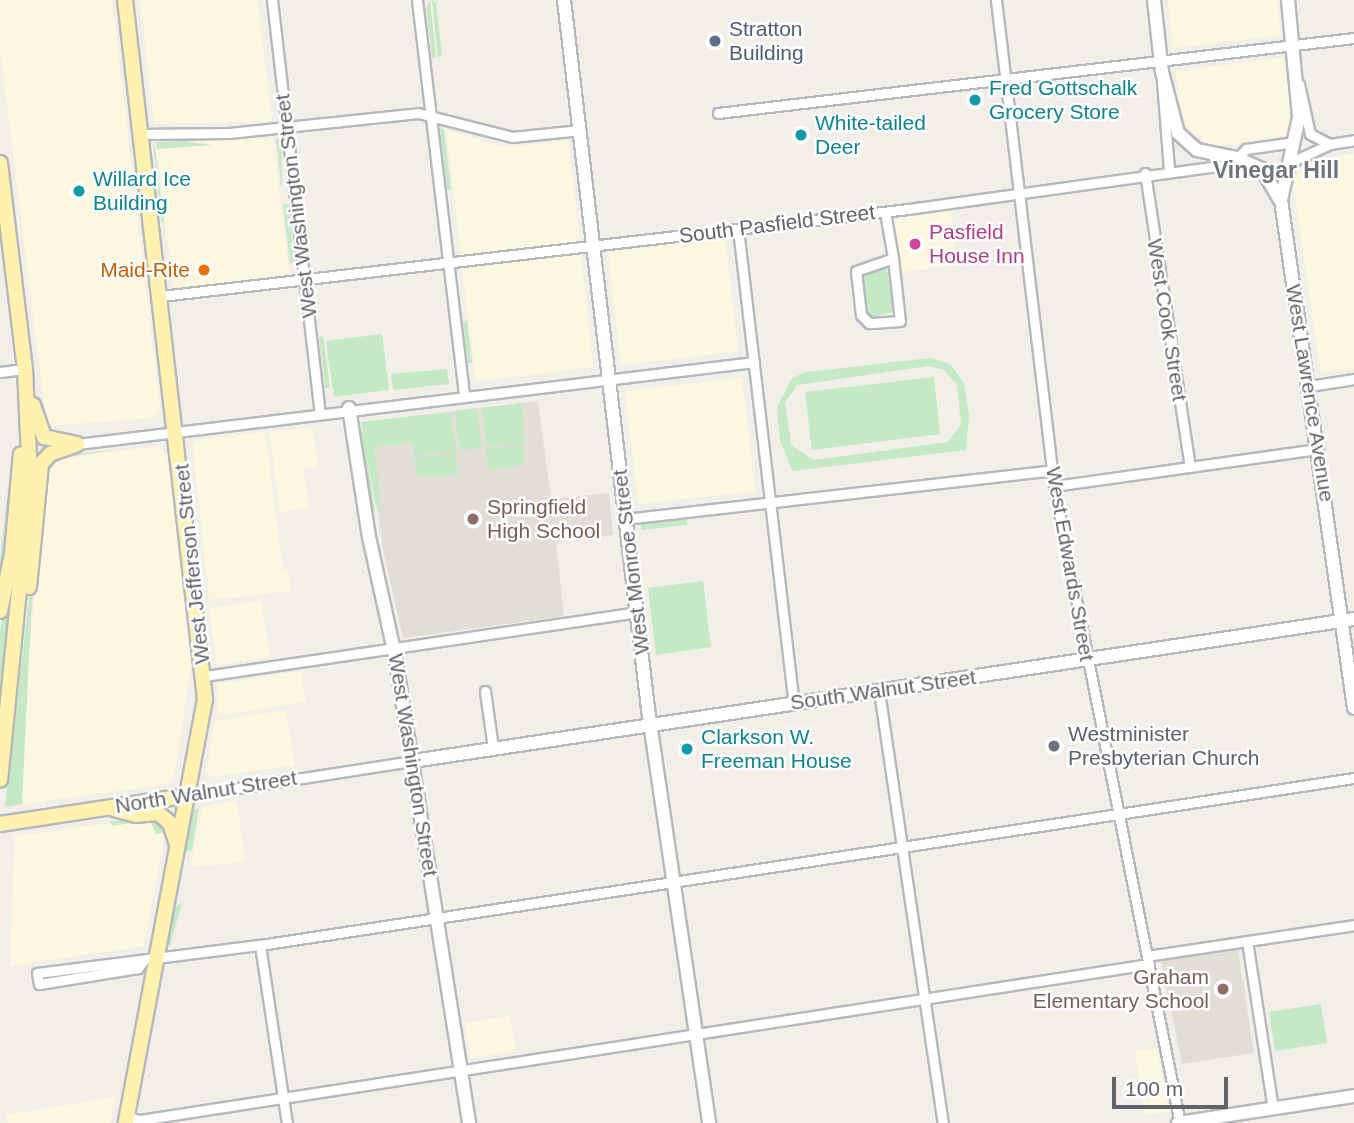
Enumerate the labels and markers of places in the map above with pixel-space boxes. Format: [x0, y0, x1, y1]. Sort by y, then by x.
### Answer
place label: Stratton Building [729, 16, 804, 66]
marker: Stratton Building [707, 33, 723, 49]
place label: Fred Gottschalk Grocery Store [989, 75, 1137, 125]
marker: Fred Gottschalk Grocery Store [967, 92, 983, 108]
place label: White-tailed Deer [815, 110, 926, 160]
marker: White-tailed Deer [793, 127, 809, 143]
place label: Willard Ice Building [93, 166, 191, 216]
marker: Willard Ice Building [71, 183, 87, 199]
place label: Pasfield House Inn [929, 219, 1025, 269]
marker: Pasfield House Inn [907, 236, 923, 252]
place label: Maid-Rite [100, 257, 190, 283]
marker: Maid-Rite [196, 262, 212, 278]
place label: Springfield High School [487, 494, 600, 544]
marker: Springfield High School [465, 511, 481, 527]
place label: Westminister Presbyterian Church [1068, 721, 1259, 771]
place label: Clarkson W. Freeman House [701, 724, 852, 774]
marker: Westminister Presbyterian Church [1046, 738, 1062, 754]
marker: Clarkson W. Freeman House [679, 741, 695, 757]
place label: Graham Elementary School [1033, 964, 1209, 1014]
marker: Graham Elementary School [1215, 981, 1231, 997]

